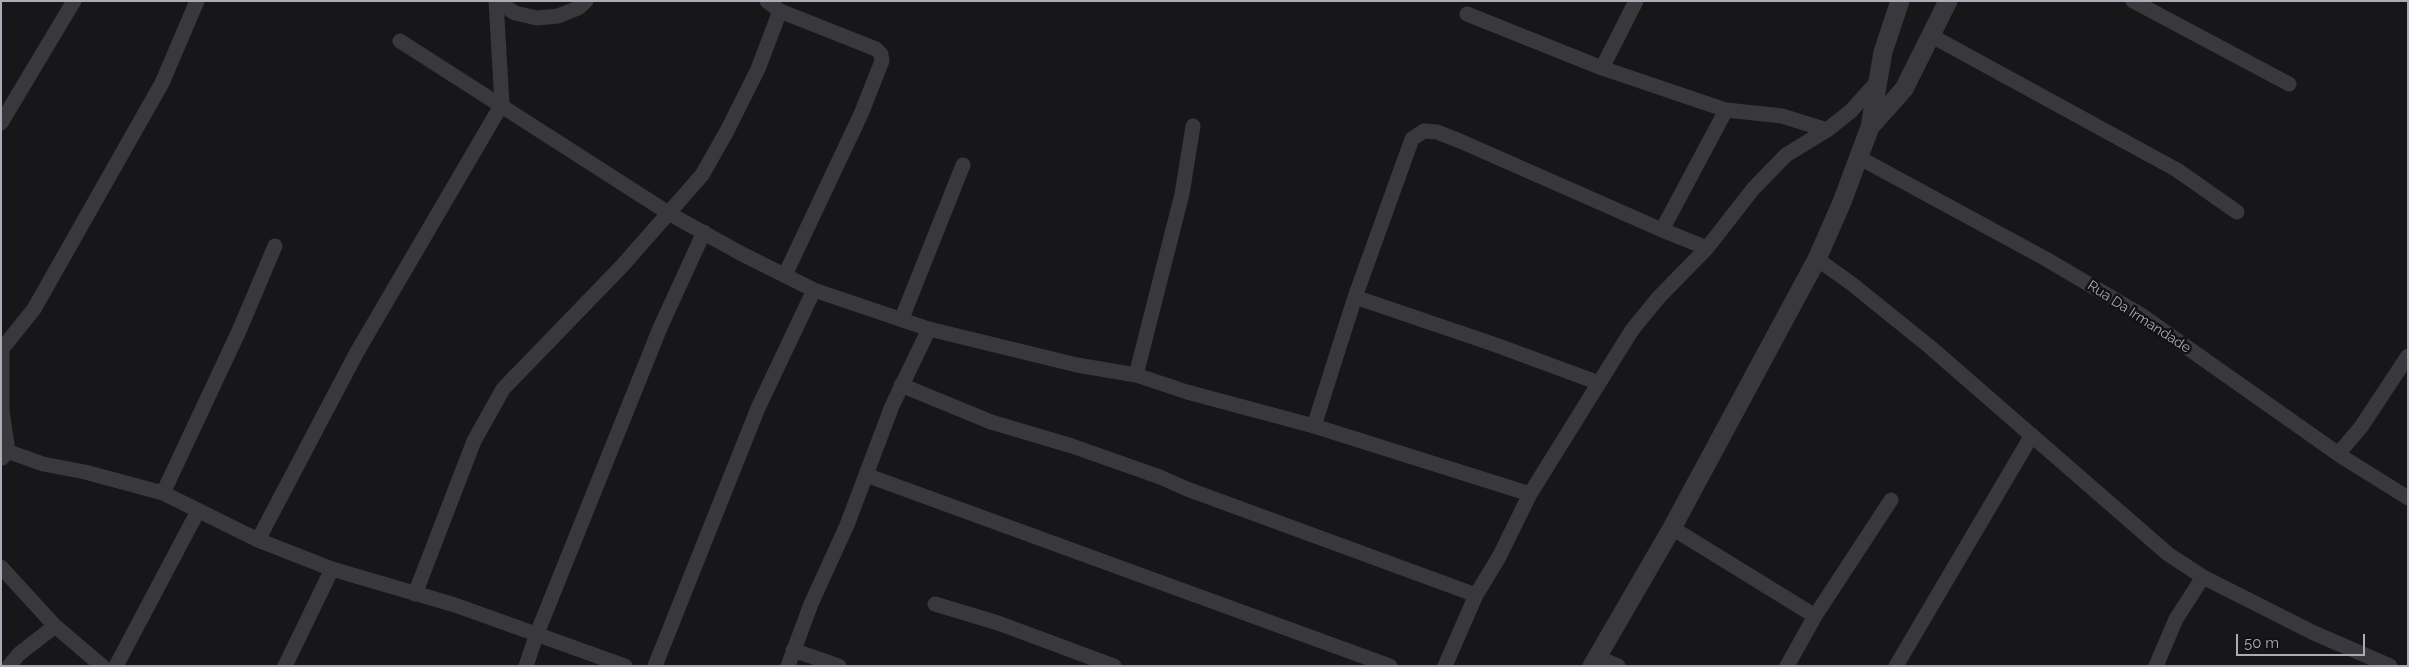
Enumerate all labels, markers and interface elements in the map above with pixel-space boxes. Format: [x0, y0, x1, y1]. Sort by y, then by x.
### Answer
street label: Rua Da Irmandade [2084, 277, 2194, 357]
scale bar [2239, 624, 2368, 656]
text: 50 m [2244, 634, 2279, 652]

